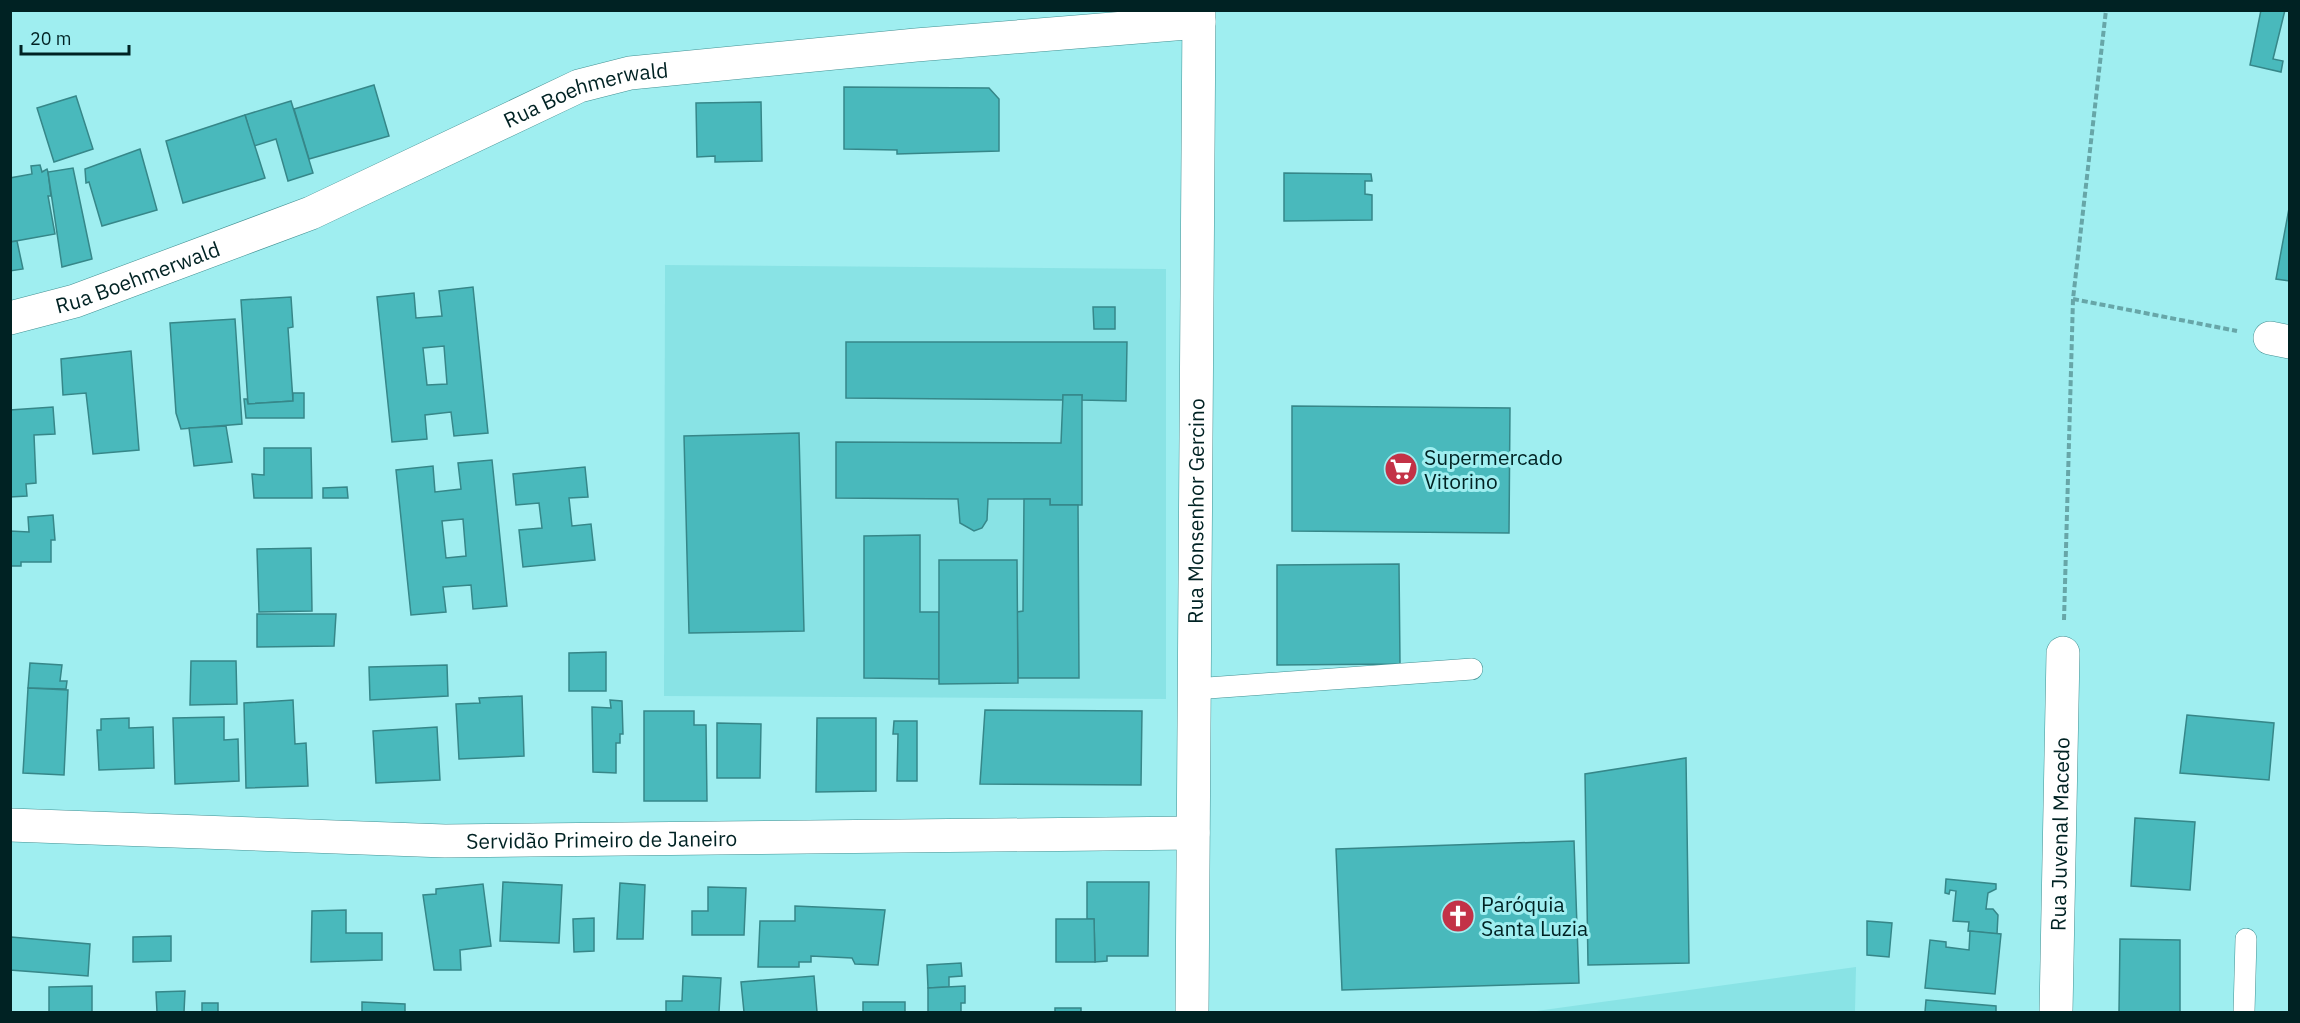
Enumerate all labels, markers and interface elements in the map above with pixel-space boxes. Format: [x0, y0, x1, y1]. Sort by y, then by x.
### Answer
scale bar [21, 18, 129, 56]
text: 20 m [30, 27, 72, 50]
street label: Rua Boehmerwald [499, 55, 670, 134]
street label: Rua Boehmerwald [52, 234, 224, 320]
street label: Rua Monsenhor Gercino [1181, 398, 1210, 624]
place label: Supermercado Vitorino [1424, 443, 1563, 495]
supermarket icon: Supermercado Vitorino [1383, 451, 1419, 487]
street label: Rua Juvenal Macedo [2044, 737, 2075, 931]
street label: Servidão Primeiro de Janeiro [466, 824, 737, 855]
place label: Paróquia Santa Luzia [1481, 890, 1588, 942]
church icon: Paróquia Santa Luzia [1440, 898, 1476, 934]

